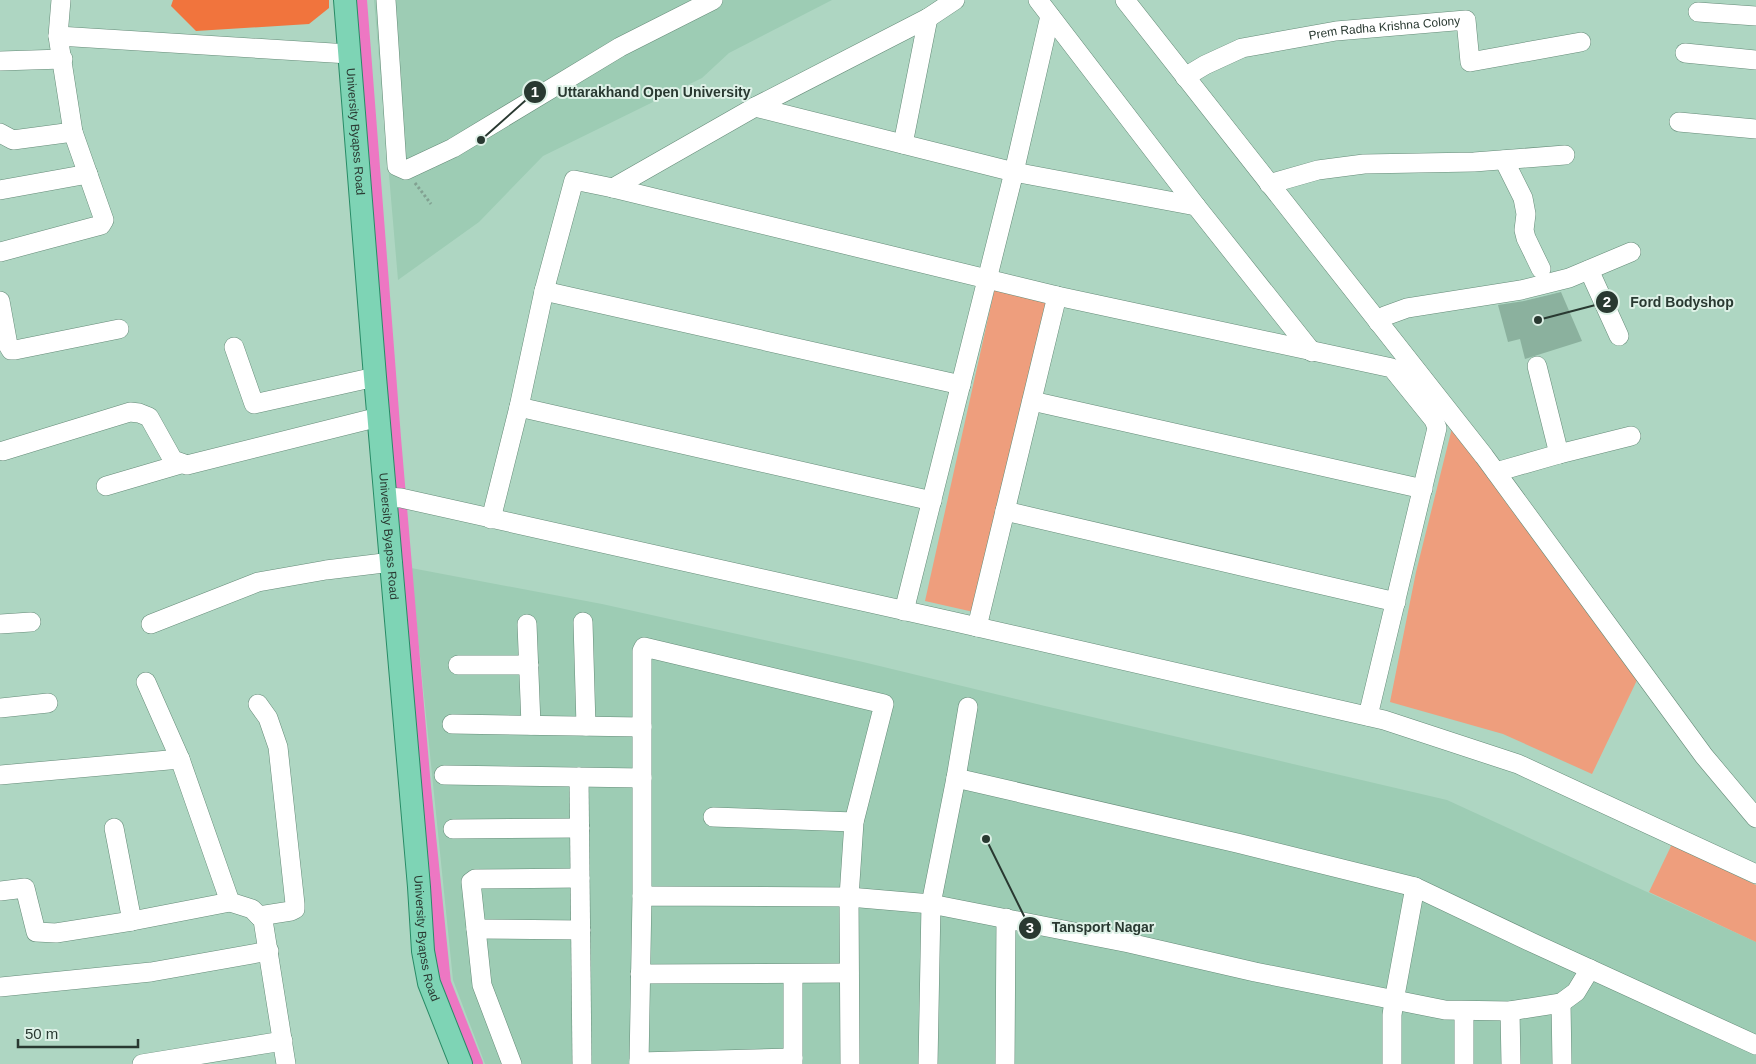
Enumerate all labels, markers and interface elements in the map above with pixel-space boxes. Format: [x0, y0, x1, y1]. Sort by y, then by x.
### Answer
street label: Prem Radha Krishna Colony [1307, 14, 1461, 43]
street label: University Byapss Road [343, 67, 368, 196]
callout: Uttarakhand Open University [522, 77, 760, 106]
text: 1 [531, 83, 539, 100]
text: Uttarakhand Open University [558, 84, 751, 100]
callout: Ford Bodyshop [1595, 287, 1743, 316]
text: 2 [1603, 293, 1611, 310]
text: Ford Bodyshop [1630, 294, 1734, 310]
street label: University Byapss Road [376, 472, 401, 600]
street label: University Byapss Road [411, 875, 442, 1003]
callout: Tansport Nagar [1017, 913, 1165, 942]
text: 3 [1026, 919, 1034, 936]
text: Tansport Nagar [1052, 919, 1155, 935]
scale bar [18, 1016, 138, 1048]
text: 50 m [25, 1025, 58, 1042]

